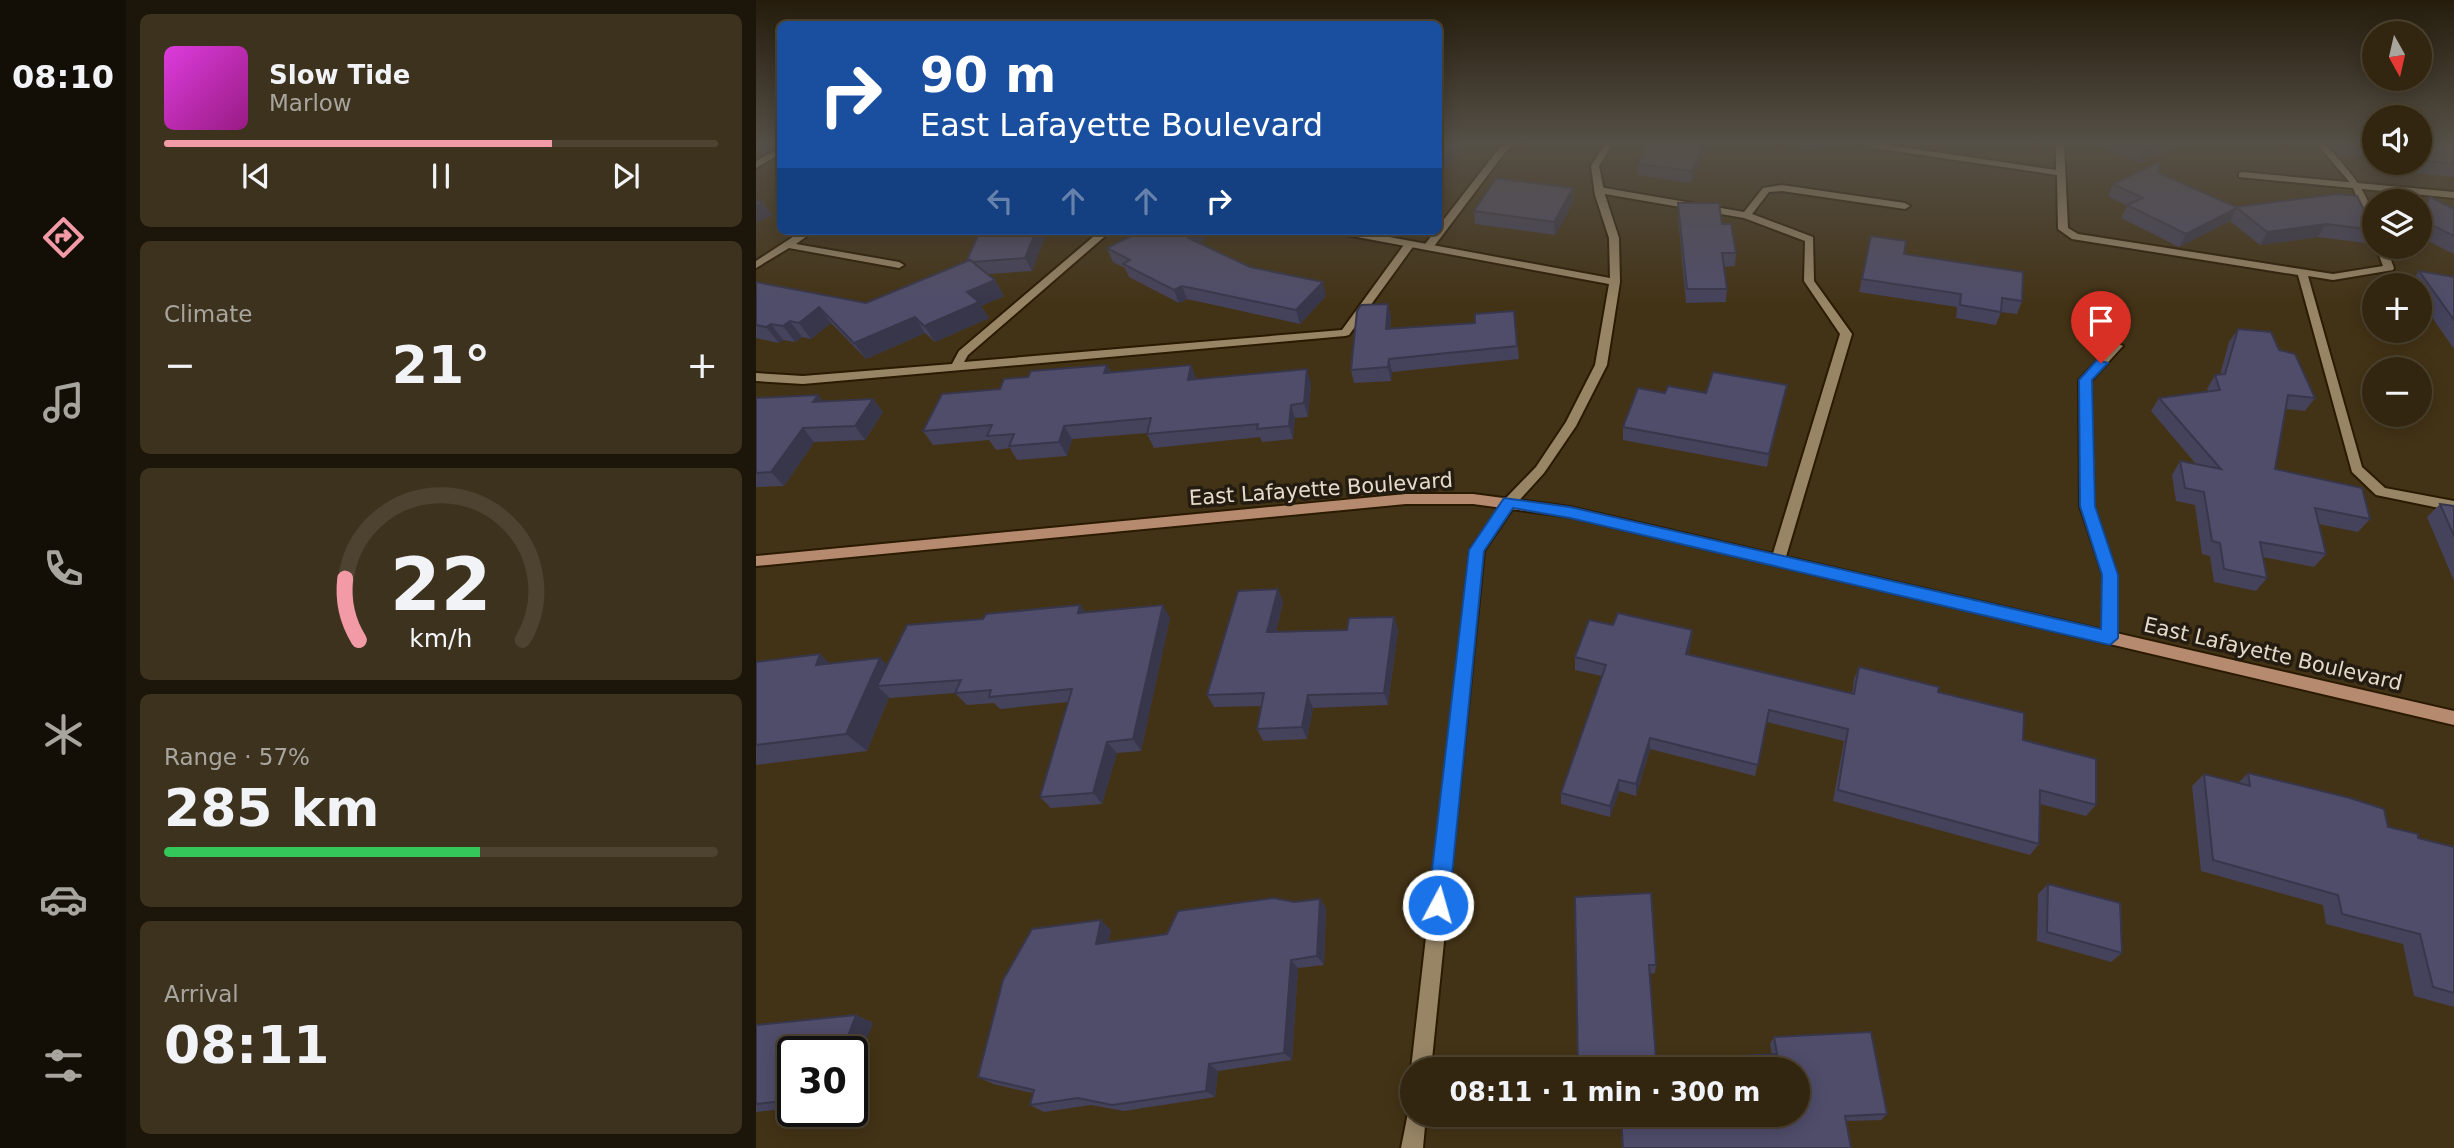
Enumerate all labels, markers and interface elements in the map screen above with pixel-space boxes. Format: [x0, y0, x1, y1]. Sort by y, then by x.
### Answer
north arrow [2362, 21, 2432, 91]
map controls [2362, 21, 2432, 427]
text: 90 m [920, 47, 1056, 104]
icon: right [805, 49, 896, 140]
text: 08:10 [12, 58, 114, 96]
text: Slow Tide [269, 60, 410, 90]
text: Marlow [269, 90, 352, 116]
button: sound [2362, 105, 2432, 175]
text: East Lafayette Boulevard [920, 106, 1323, 144]
icon: previous [237, 157, 275, 195]
icon: pause [422, 157, 460, 195]
icon: next [607, 157, 645, 195]
icon: left [981, 182, 1019, 220]
icon: ahead [1054, 182, 1092, 220]
icon: ahead [1127, 182, 1165, 220]
icon: right [1200, 182, 1238, 220]
button: layers [2362, 189, 2432, 259]
icon: directions [39, 213, 88, 262]
button: + [2362, 273, 2432, 343]
pin [2071, 291, 2131, 363]
text: Climate [164, 301, 253, 327]
icon: arrive [2082, 302, 2120, 340]
text: 21° [392, 335, 490, 395]
text: − [164, 343, 196, 387]
text: + [686, 343, 718, 387]
button: − [2362, 357, 2432, 427]
icon: music [39, 378, 88, 427]
street label: East Lafayette Boulevard [1188, 468, 1454, 510]
text: 22 [390, 542, 492, 627]
icon: phone [39, 544, 88, 593]
street label: East Lafayette Boulevard [2141, 613, 2405, 695]
text: km/h [409, 624, 473, 653]
icon: climate [39, 710, 88, 759]
text: Range · 57% [164, 744, 310, 770]
text: 285 km [164, 778, 379, 838]
position arrow [1401, 868, 1475, 942]
icon: car [39, 875, 88, 924]
text: Arrival [164, 981, 239, 1007]
text: 08:11 [164, 1015, 330, 1075]
speed limit sign: 30 [777, 1036, 868, 1127]
icon: filters [39, 1041, 88, 1090]
text: 08:11 · 1 min · 300 m [1450, 1077, 1760, 1107]

